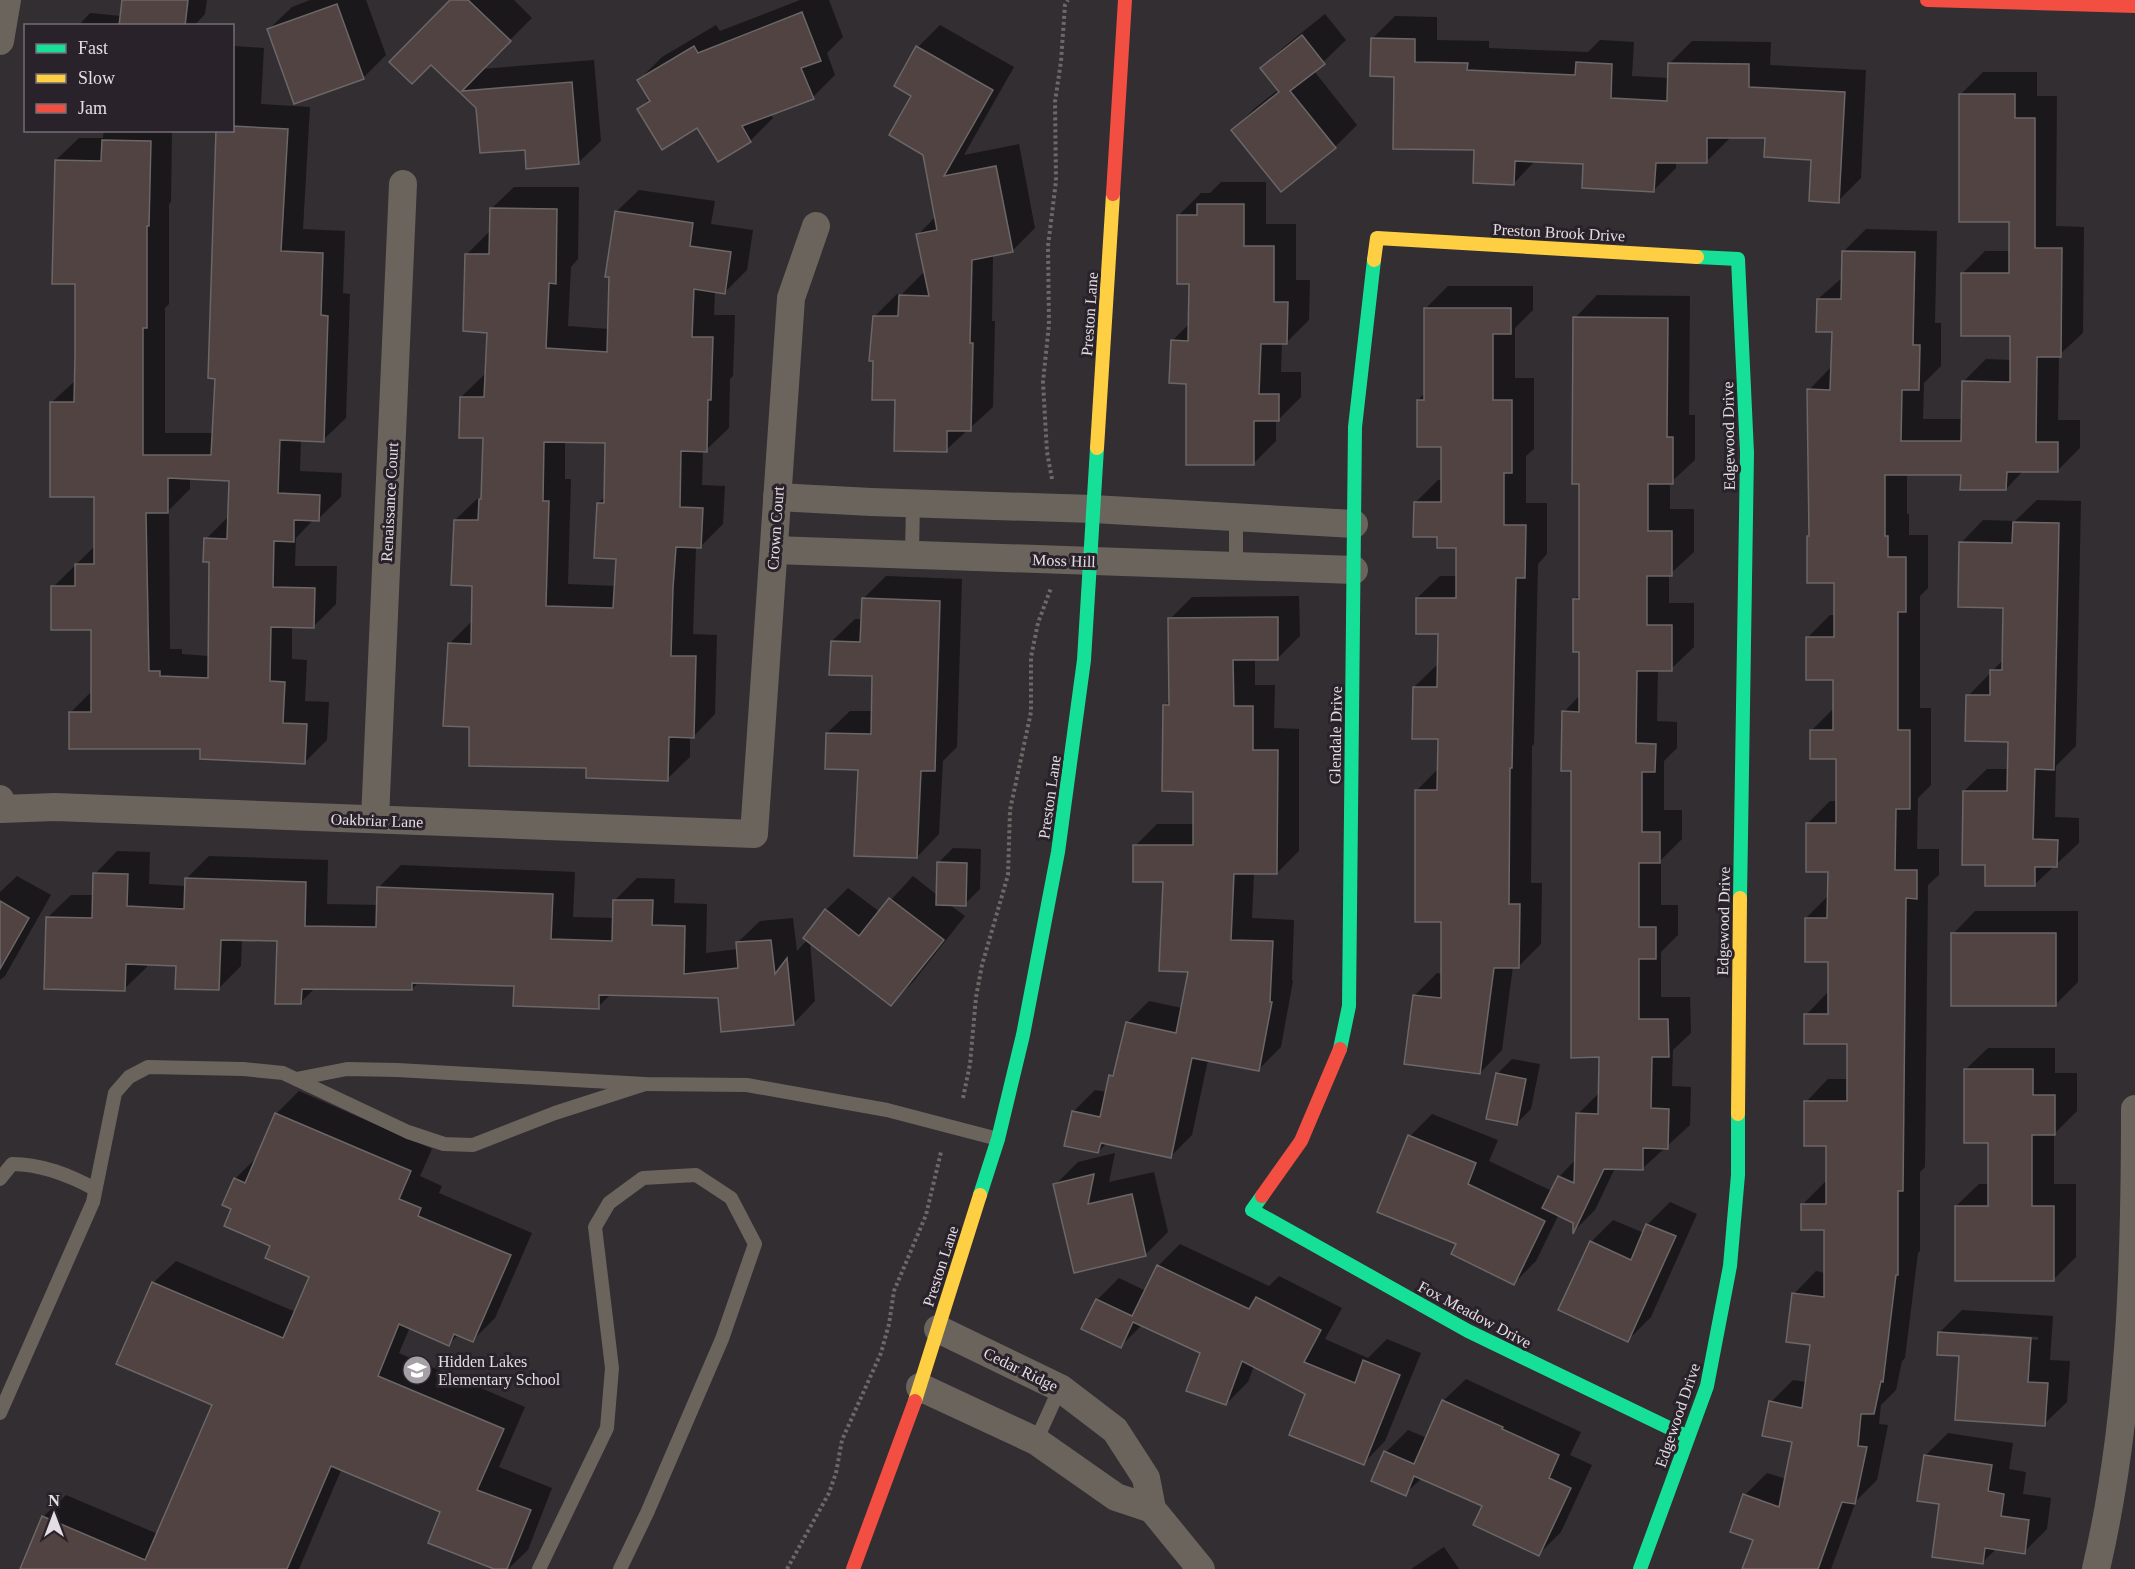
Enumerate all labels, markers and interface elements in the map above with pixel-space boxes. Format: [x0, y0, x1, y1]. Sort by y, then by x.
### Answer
legend [24, 24, 234, 132]
text: Fast [78, 38, 108, 58]
text: Slow [78, 68, 115, 88]
text: Jam [78, 98, 107, 118]
street label: Preston Brook Drive [1492, 221, 1626, 244]
street label: Preston Lane [1078, 272, 1101, 357]
street label: Edgewood Drive [1719, 381, 1739, 491]
street label: Renaissance Court [378, 441, 401, 562]
street label: Crown Court [764, 485, 787, 571]
street label: Moss Hill [1032, 551, 1097, 570]
street label: Glendale Drive [1326, 686, 1345, 784]
street label: Preston Lane [1035, 754, 1064, 840]
street label: Oakbriar Lane [330, 810, 424, 831]
street label: Edgewood Drive [1714, 866, 1734, 976]
street label: Preston Lane [919, 1224, 962, 1309]
street label: Fox Meadow Drive [1415, 1278, 1534, 1351]
street label: Cedar Ridge [980, 1344, 1061, 1396]
place label: Hidden Lakes Elementary School [438, 1353, 561, 1389]
school or university icon: Hidden Lakes Elementary School [401, 1354, 433, 1386]
street label: Edgewood Drive [1652, 1361, 1704, 1470]
north arrow [24, 1485, 84, 1545]
text: N [48, 1492, 60, 1509]

